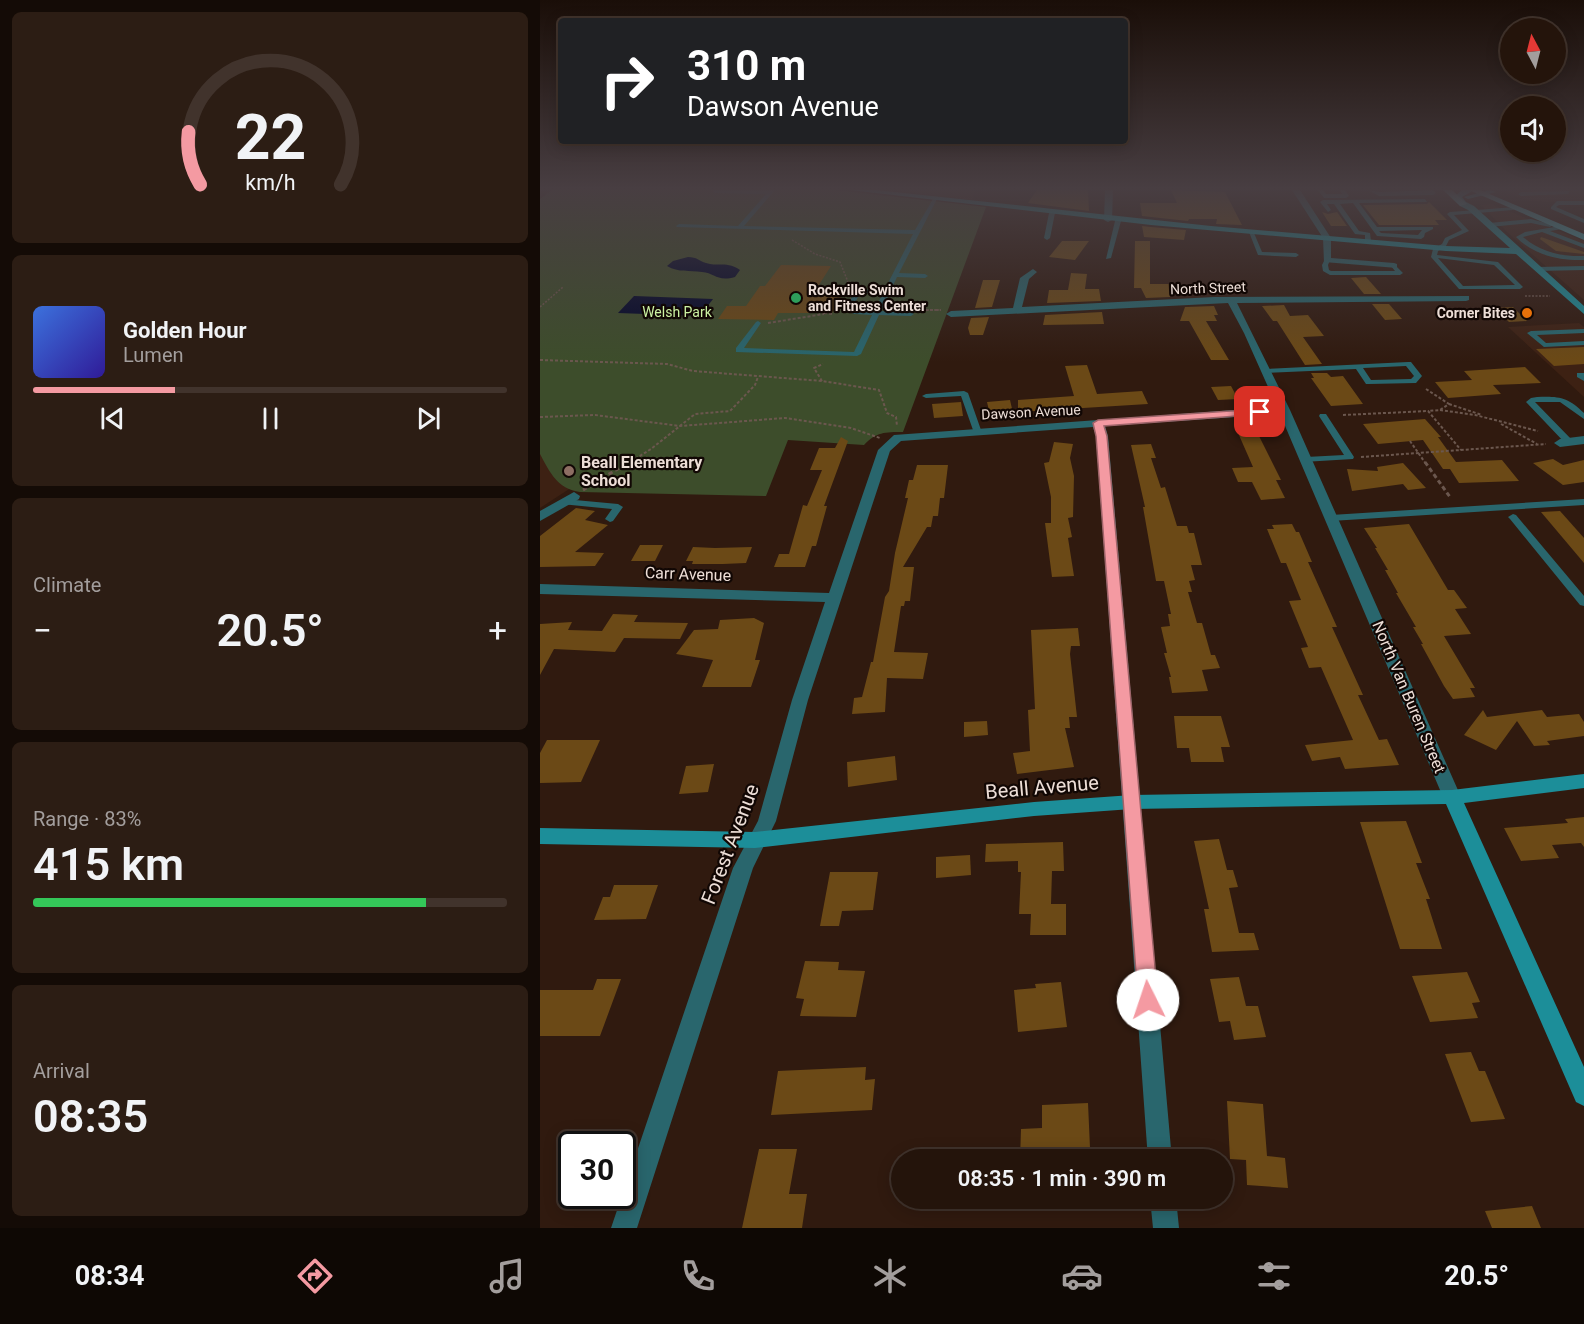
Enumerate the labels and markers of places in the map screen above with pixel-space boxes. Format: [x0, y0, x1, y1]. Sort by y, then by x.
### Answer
place label: Rockville Swim and Fitness Center [808, 282, 926, 314]
marker: Rockville Swim and Fitness Center [789, 291, 803, 305]
place label: Corner Bites [1437, 305, 1515, 321]
marker: Corner Bites [1520, 306, 1534, 320]
pin [1234, 386, 1285, 437]
place label: Beall Elementary School [581, 453, 703, 490]
marker: Beall Elementary School [562, 464, 576, 478]

